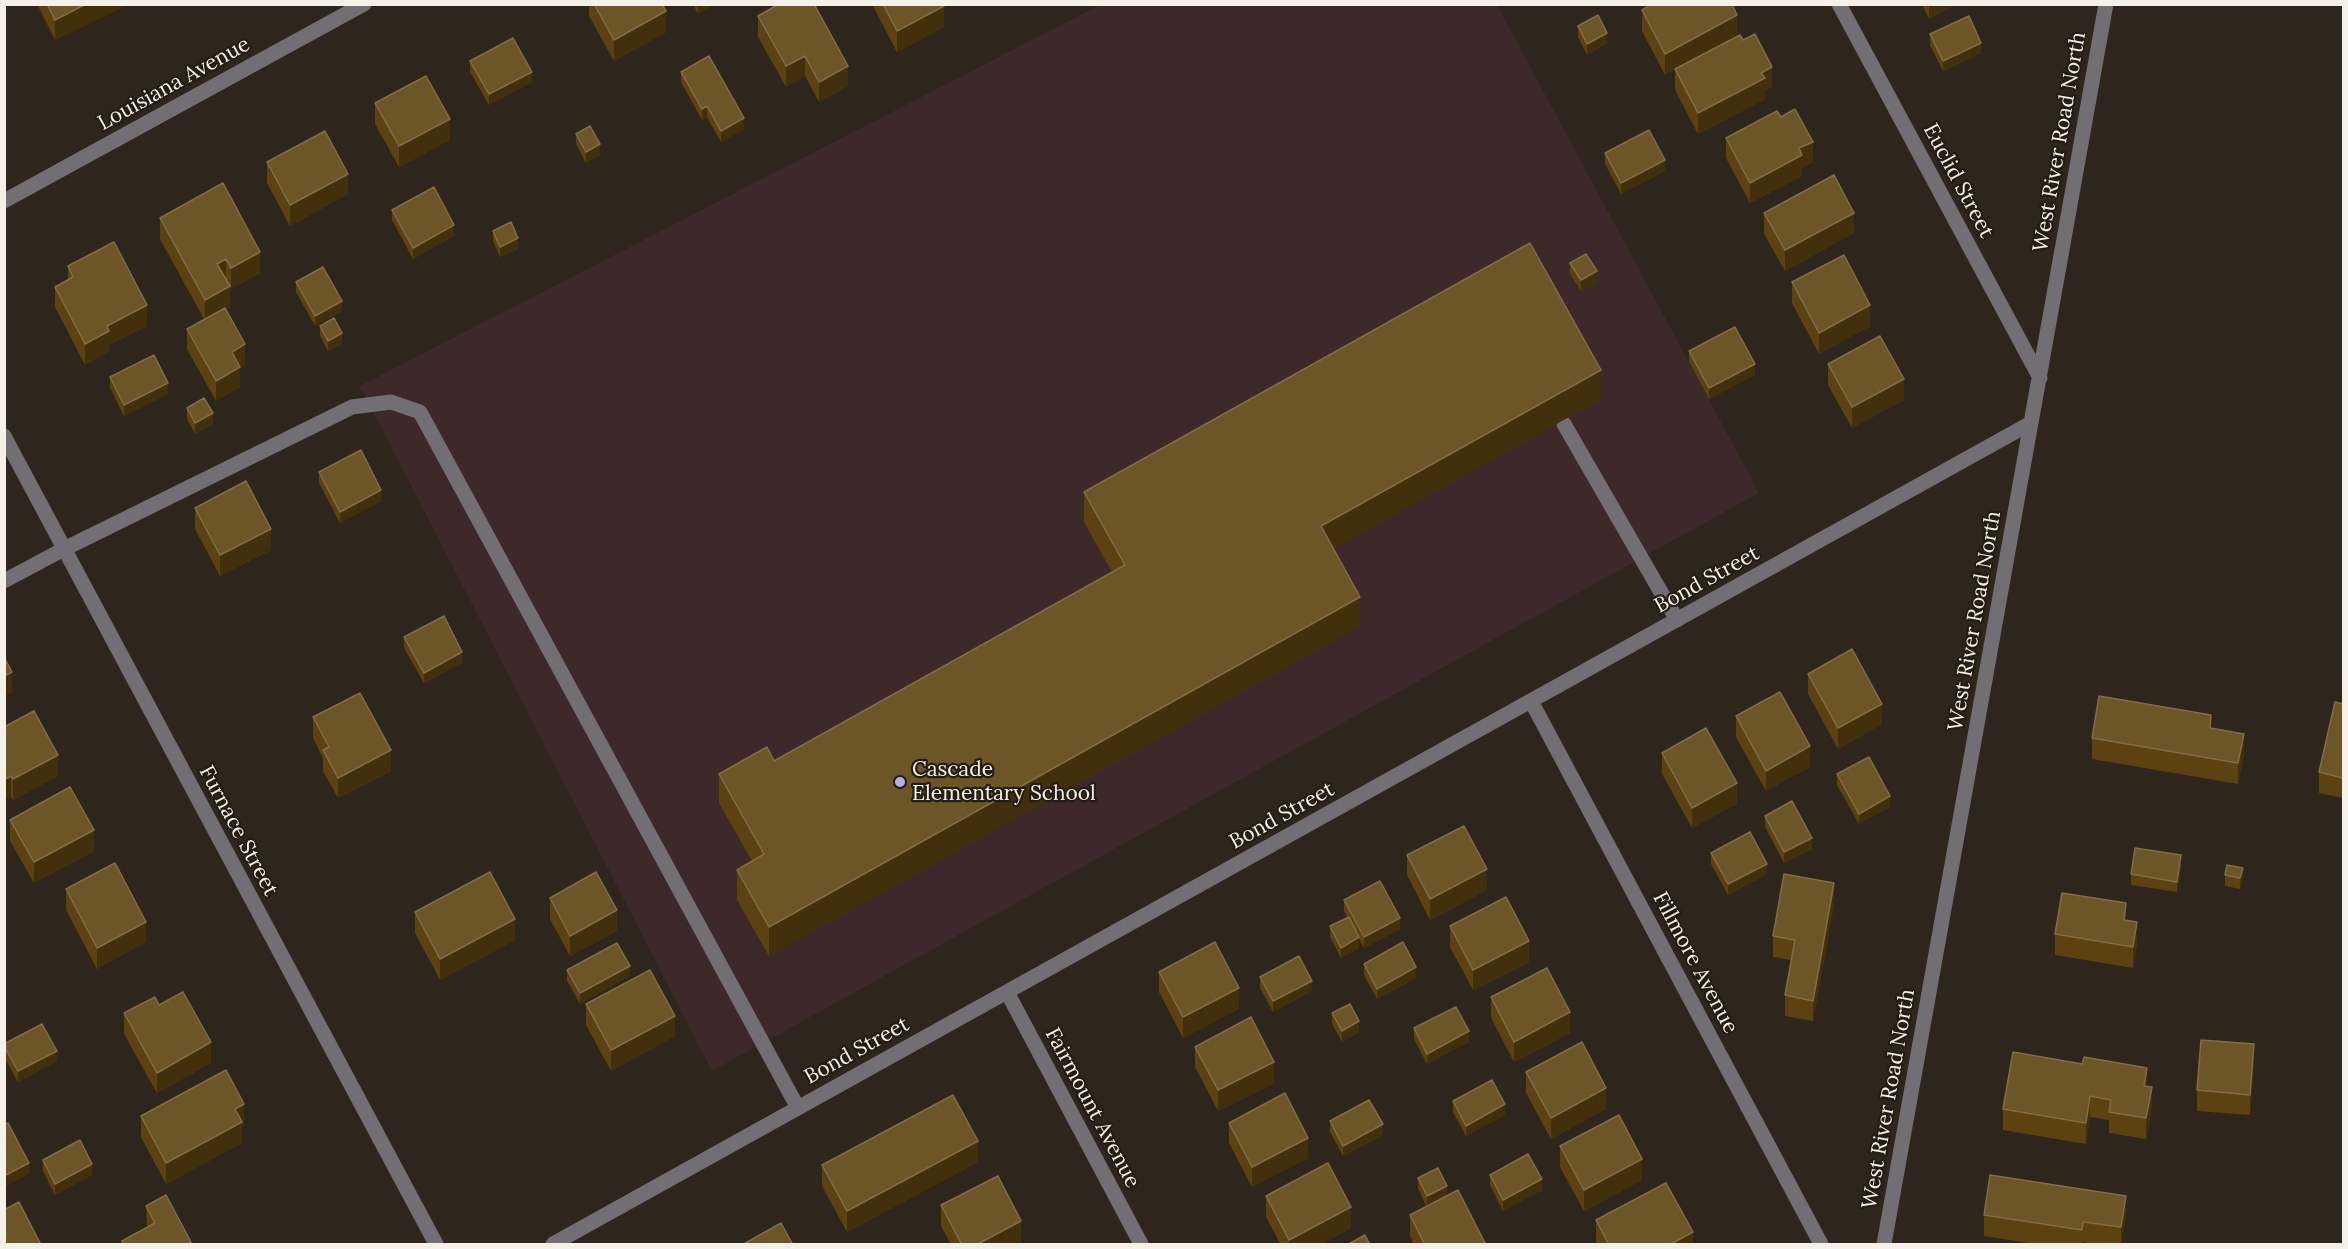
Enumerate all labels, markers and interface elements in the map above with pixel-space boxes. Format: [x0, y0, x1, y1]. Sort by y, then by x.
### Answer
street label: West River Road North [2028, 30, 2092, 254]
street label: Louisiana Avenue [94, 32, 254, 136]
street label: Euclid Street [1917, 120, 1999, 242]
street label: West River Road North [1943, 509, 2007, 733]
street label: Bond Street [1650, 541, 1764, 619]
place label: Cascade Elementary School [912, 757, 1096, 807]
street label: Furnace Street [193, 762, 283, 900]
marker: Cascade Elementary School [893, 775, 907, 789]
street label: Bond Street [1225, 777, 1339, 855]
street label: Fillmore Avenue [1647, 888, 1743, 1038]
street label: West River Road North [1857, 987, 1921, 1211]
street label: Bond Street [800, 1012, 914, 1090]
street label: Fairmount Avenue [1039, 1024, 1145, 1192]

